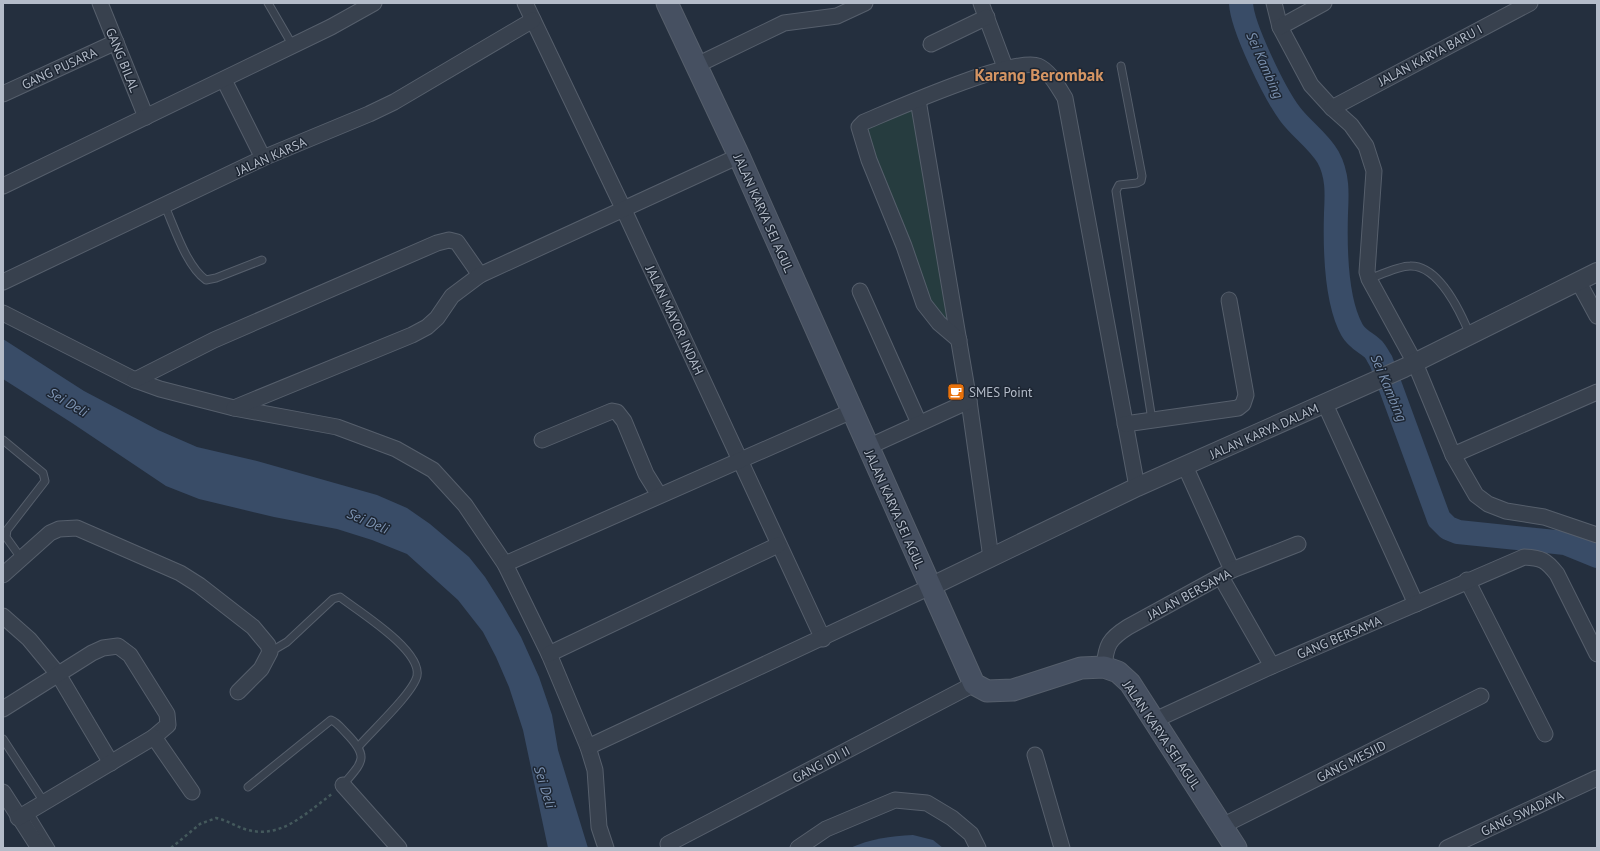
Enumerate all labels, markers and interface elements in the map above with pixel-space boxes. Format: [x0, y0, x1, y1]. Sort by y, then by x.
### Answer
street label: JALAN KARYA BARU I [1374, 21, 1485, 91]
street label: GANG BILAL [102, 25, 143, 95]
water label: Sei Kambing [1242, 29, 1288, 101]
street label: GANG PUSARA [19, 43, 100, 93]
district label: Karang Berombak [974, 64, 1104, 86]
street label: JALAN KARSA [232, 133, 309, 180]
street label: JALAN KARYA SEI AGUL [729, 150, 797, 275]
street label: JALAN MAYOR INDAH [641, 262, 707, 378]
water label: Sei Kambing [1367, 352, 1411, 424]
cafe icon: SMES Point [946, 382, 966, 402]
water label: Sei Deli [45, 383, 92, 421]
place label: SMES Point [969, 384, 1033, 401]
street label: JALAN KARYA DALAM [1206, 400, 1321, 464]
street label: JALAN KARYA SEI AGUL [860, 446, 928, 571]
water label: Sei Deli [344, 504, 392, 538]
street label: JALAN BERSAMA [1143, 565, 1234, 624]
street label: GANG BERSAMA [1294, 612, 1384, 663]
street label: JALAN KARYA SEI AGUL [1118, 677, 1205, 793]
street label: GANG MESJID [1314, 737, 1389, 786]
street label: GANG IDI II [790, 742, 853, 787]
water label: Sei Deli [530, 764, 560, 811]
street label: GANG SWADAYA [1478, 787, 1567, 840]

